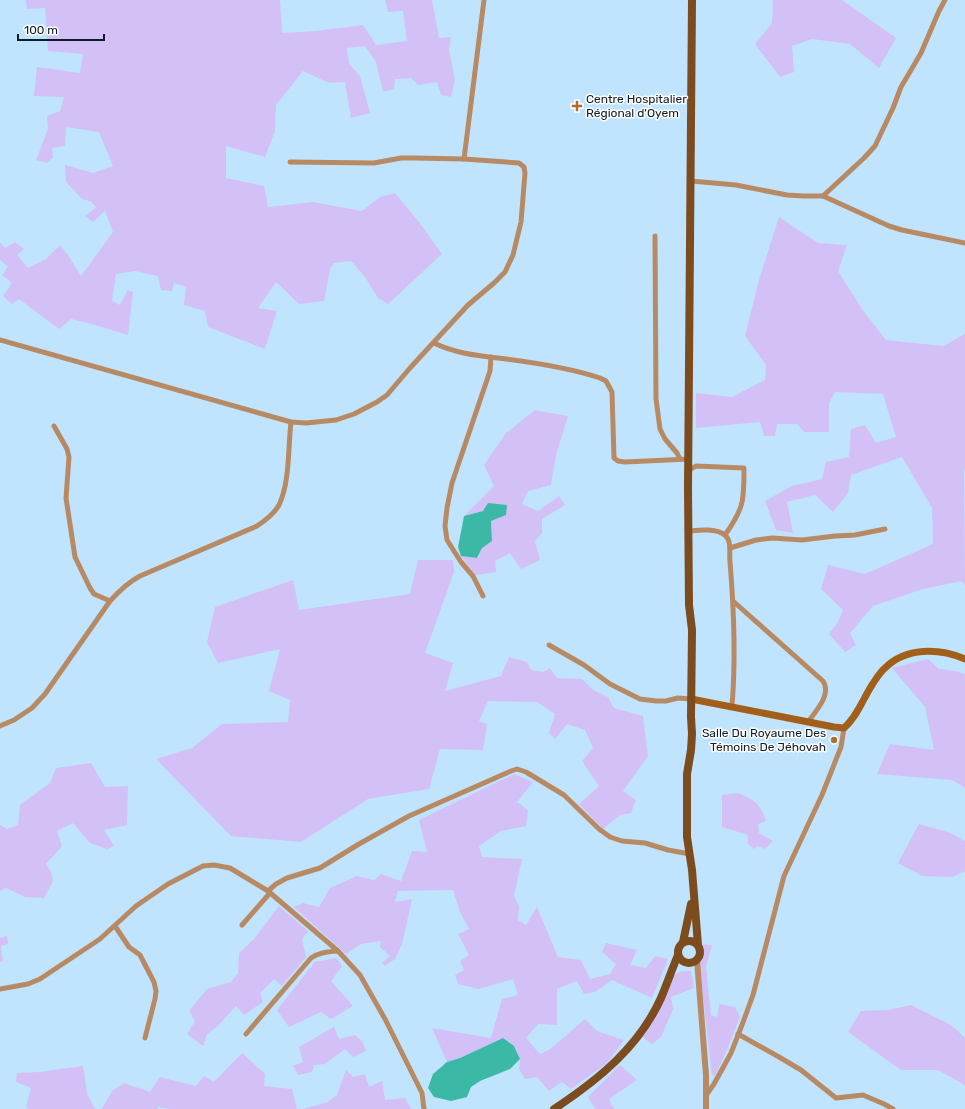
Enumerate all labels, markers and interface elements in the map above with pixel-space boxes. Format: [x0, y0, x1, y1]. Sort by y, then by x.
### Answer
scale bar [18, 16, 104, 42]
text: 100 m [24, 23, 58, 37]
place label: Centre Hospitalier Régional d'Oyem [586, 92, 687, 120]
marker: Centre Hospitalier Régional d'Oyem [571, 100, 583, 112]
place label: Salle Du Royaume Des Témoins De Jéhovah [702, 726, 826, 754]
marker: Salle Du Royaume Des Témoins De Jéhovah [829, 735, 839, 745]

